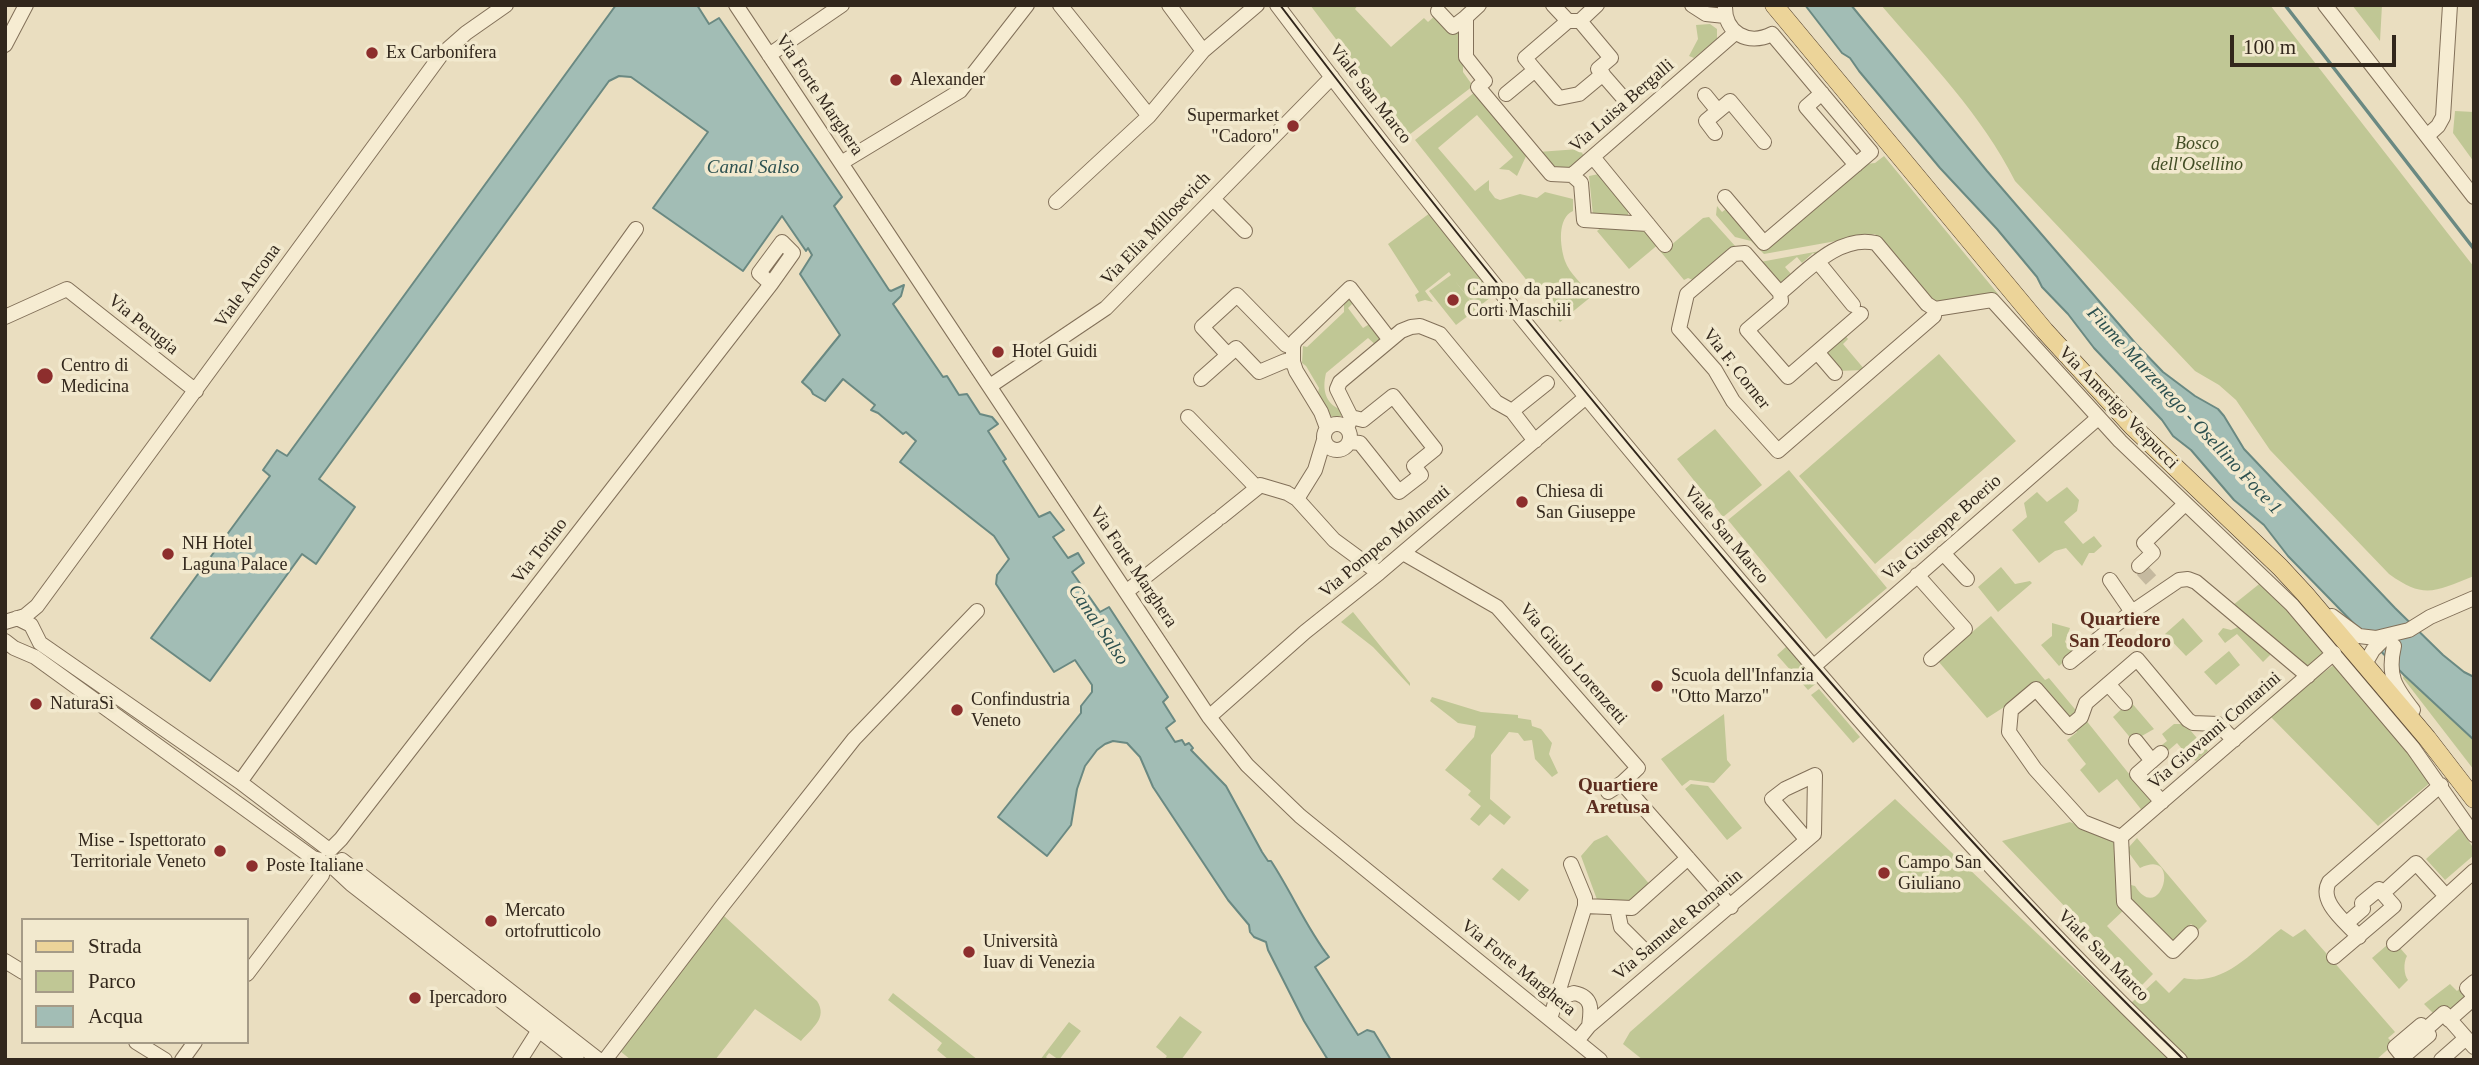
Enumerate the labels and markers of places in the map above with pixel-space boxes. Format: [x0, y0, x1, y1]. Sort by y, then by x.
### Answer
place label: Ex Carbonifera [386, 42, 496, 64]
marker: Ex Carbonifera [364, 45, 380, 61]
place label: Alexander [910, 69, 985, 91]
marker: Alexander [888, 72, 904, 88]
place label: Supermarket "Cadoro" [1187, 105, 1279, 148]
marker: Supermarket "Cadoro" [1285, 118, 1301, 134]
place label: Campo da pallacanestro Corti Maschili [1467, 279, 1640, 322]
marker: Campo da pallacanestro Corti Maschili [1445, 292, 1461, 308]
place label: Hotel Guidi [1012, 341, 1097, 363]
marker: Hotel Guidi [990, 344, 1006, 360]
place label: Centro di Medicina [61, 355, 129, 398]
marker: Centro di Medicina [35, 366, 55, 386]
place label: Chiesa di San Giuseppe [1536, 481, 1635, 524]
marker: Chiesa di San Giuseppe [1514, 494, 1530, 510]
place label: NH Hotel Laguna Palace [182, 533, 287, 576]
marker: NH Hotel Laguna Palace [160, 546, 176, 562]
place label: Scuola dell'Infanzia "Otto Marzo" [1671, 665, 1814, 708]
marker: Scuola dell'Infanzia "Otto Marzo" [1649, 678, 1665, 694]
place label: Confindustria Veneto [971, 689, 1070, 732]
place label: NaturaSì [50, 693, 114, 715]
marker: NaturaSì [28, 696, 44, 712]
marker: Confindustria Veneto [949, 702, 965, 718]
place label: Mise - Ispettorato Territoriale Veneto [71, 830, 206, 872]
marker: Mise - Ispettorato Territoriale Veneto [212, 843, 228, 859]
place label: Campo San Giuliano [1898, 852, 1981, 894]
place label: Poste Italiane [266, 855, 363, 877]
marker: Poste Italiane [244, 858, 260, 874]
marker: Campo San Giuliano [1876, 865, 1892, 881]
place label: Mercato ortofrutticolo [505, 900, 601, 942]
marker: Mercato ortofrutticolo [483, 913, 499, 929]
place label: Università Iuav di Venezia [983, 931, 1095, 974]
marker: Università Iuav di Venezia [961, 944, 977, 960]
place label: Ipercadoro [429, 987, 507, 1009]
marker: Ipercadoro [407, 990, 423, 1006]

